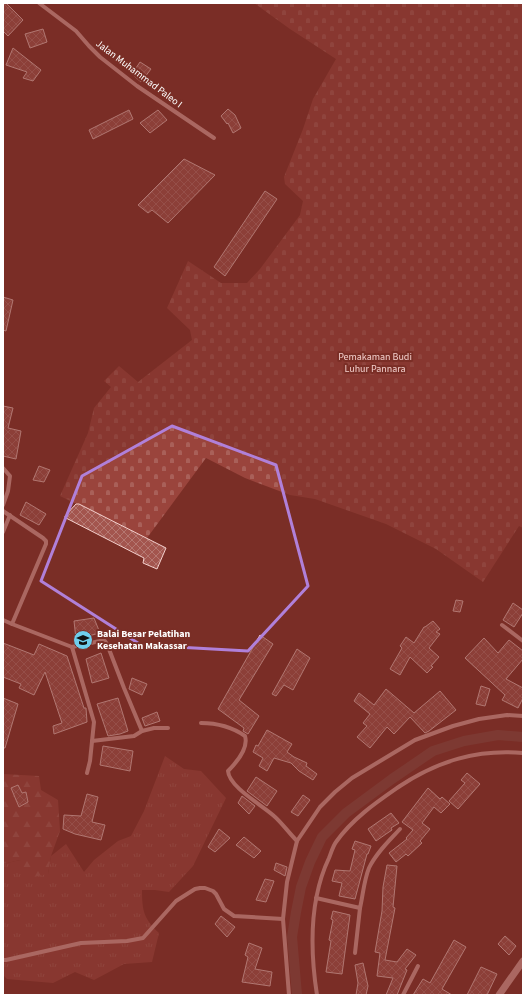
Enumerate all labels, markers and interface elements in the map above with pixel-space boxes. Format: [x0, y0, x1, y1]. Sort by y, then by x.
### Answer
street label: Jalan Muhammad Paleo I [93, 37, 185, 111]
park label: Pemakaman Budi Luhur Pannara [338, 350, 412, 376]
place label: Balai Besar Pelatihan Kesehatan Makassar [97, 627, 191, 653]
school or university icon: Balai Besar Pelatihan Kesehatan Makassar [72, 629, 94, 651]

